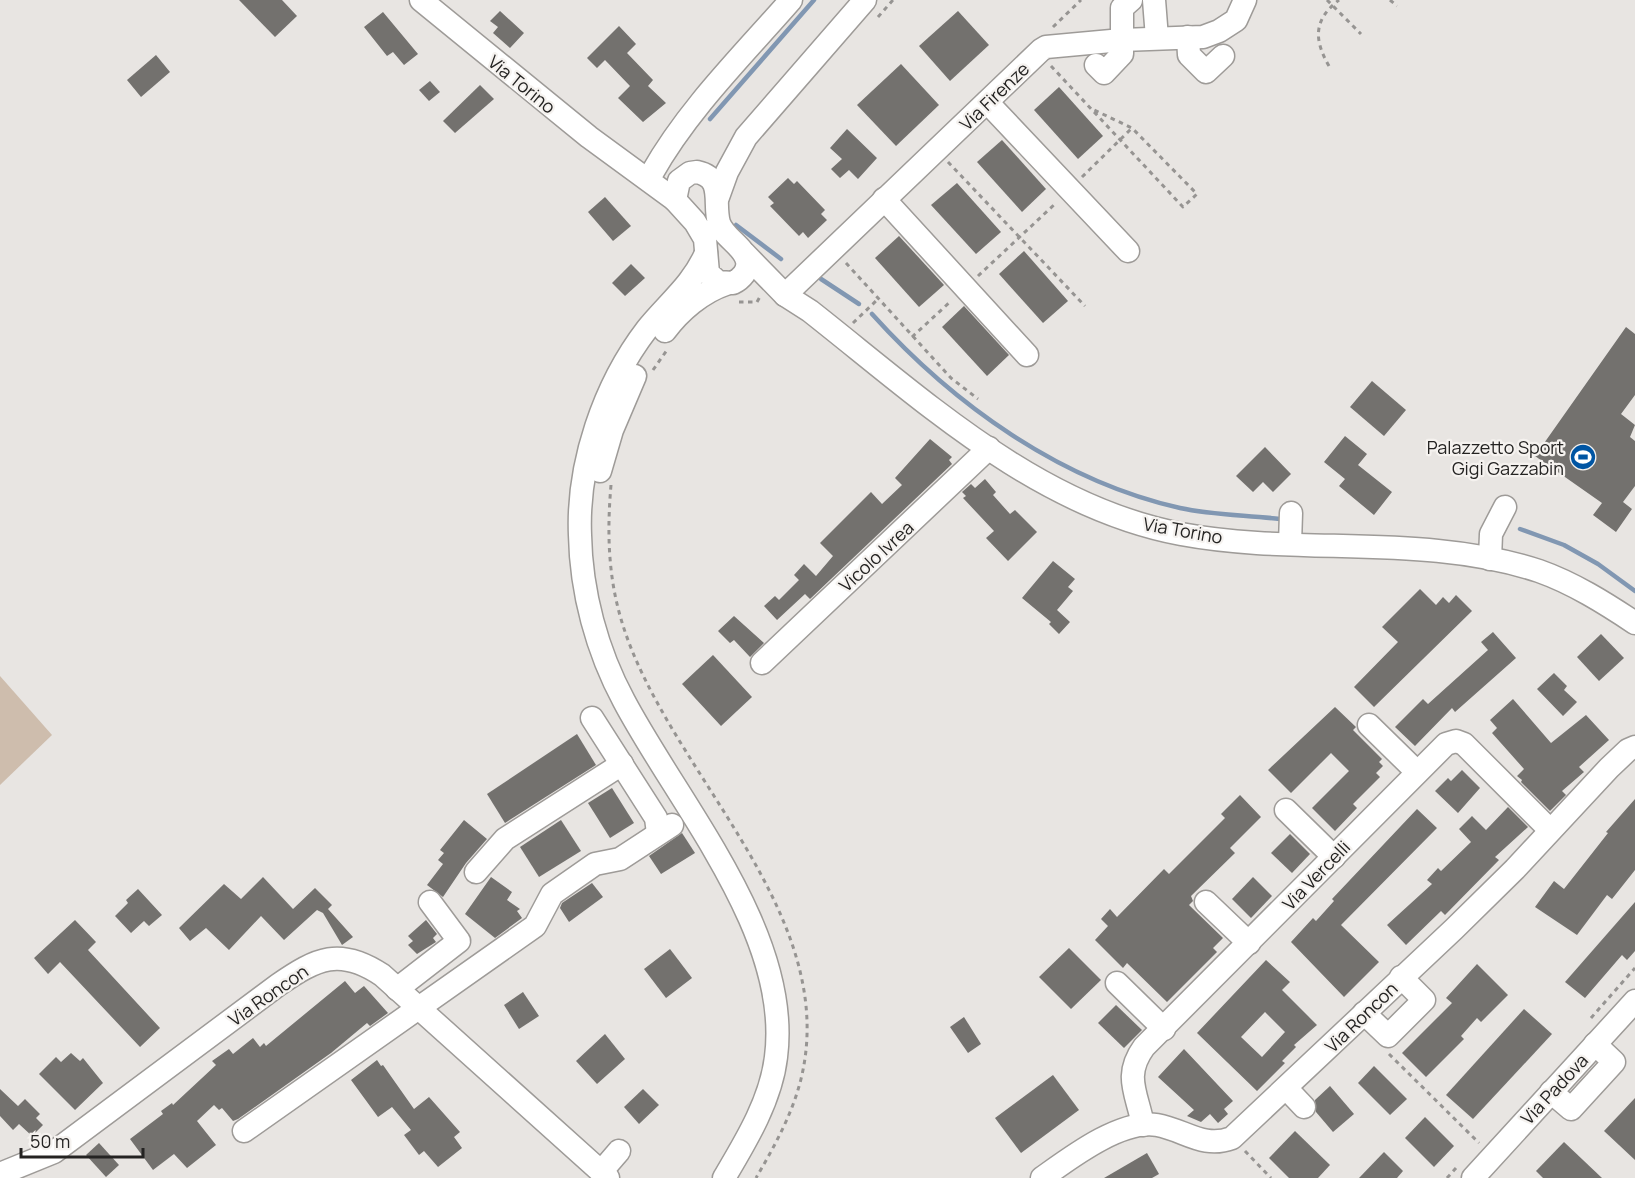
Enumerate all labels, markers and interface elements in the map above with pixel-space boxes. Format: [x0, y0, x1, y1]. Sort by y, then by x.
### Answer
street label: Via Torino [483, 49, 561, 119]
street label: Via Firenze [954, 57, 1034, 135]
place label: Palazzetto Sport Gigi Gazzabin [1427, 435, 1564, 480]
sports icon: Palazzetto Sport Gigi Gazzabin [1568, 442, 1598, 472]
street label: Via Torino [1141, 511, 1225, 549]
street label: Vicolo Ivrea [834, 515, 918, 597]
street label: Via Vercelli [1277, 835, 1355, 915]
street label: Via Roncon [223, 959, 313, 1031]
street label: Via Roncon [1320, 976, 1402, 1058]
street label: Via Padova [1515, 1049, 1593, 1129]
scale bar [21, 1121, 142, 1159]
text: 50 m [30, 1129, 70, 1153]

